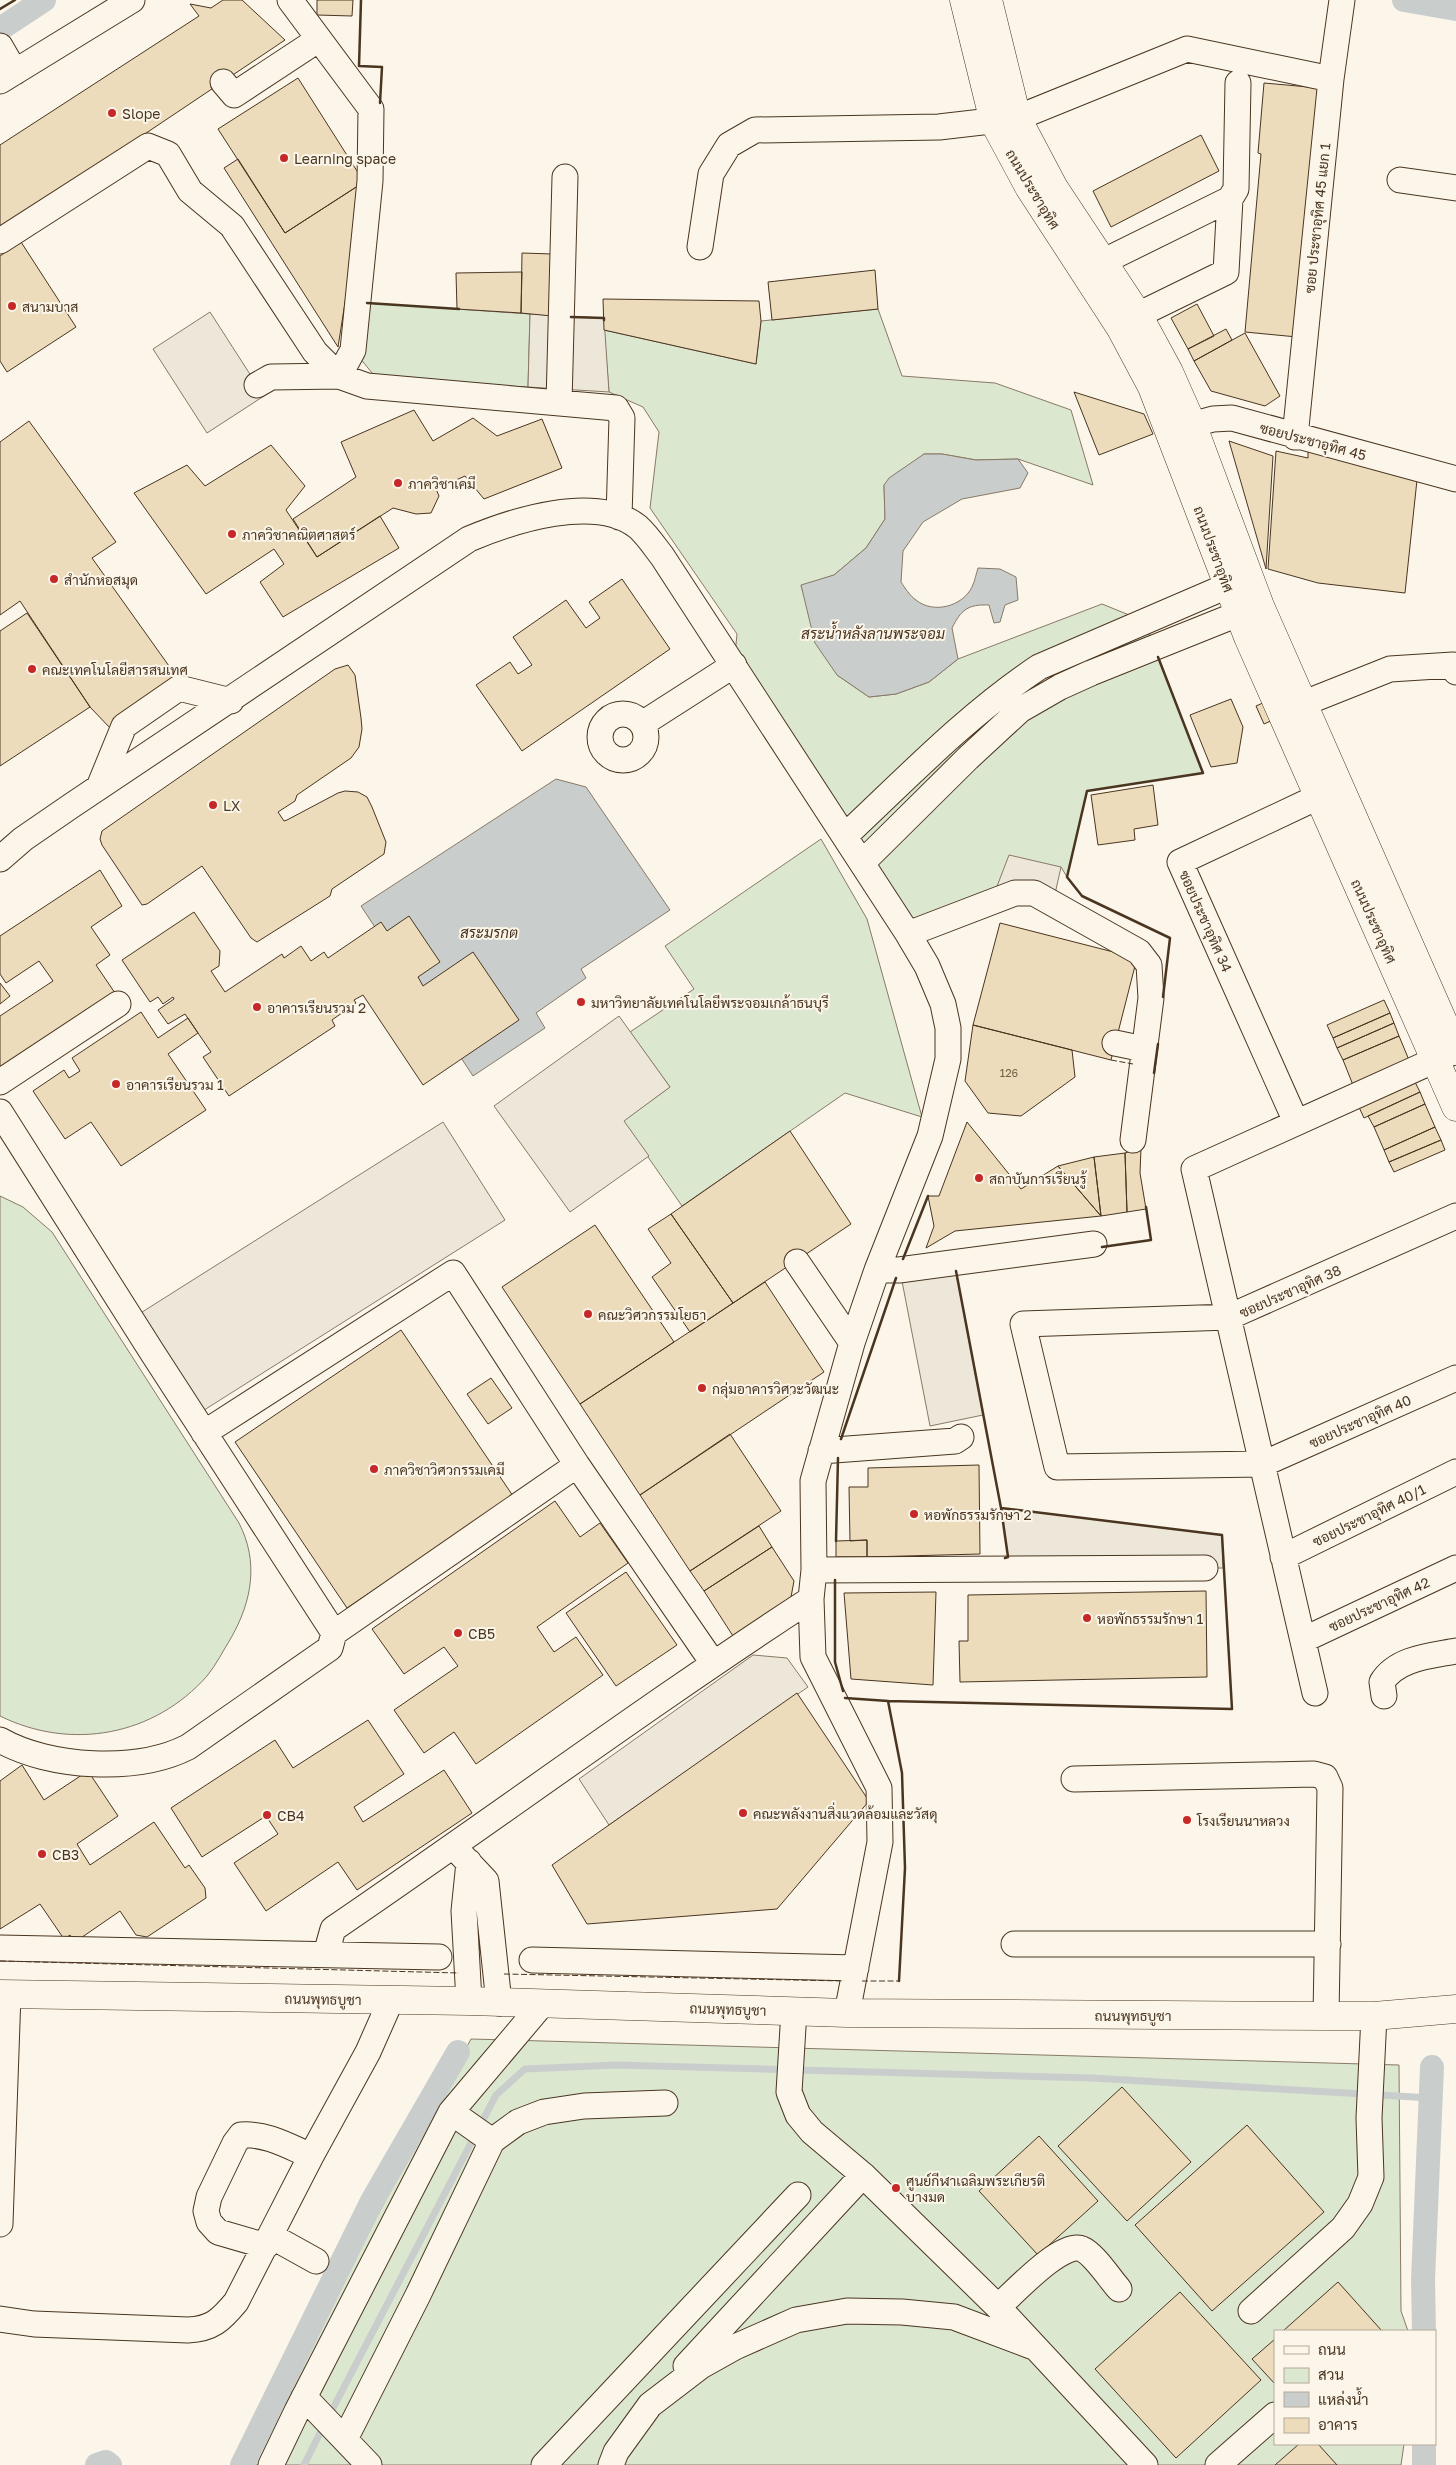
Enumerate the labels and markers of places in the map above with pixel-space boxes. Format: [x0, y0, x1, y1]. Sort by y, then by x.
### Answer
place label: Slope [122, 105, 160, 122]
marker: Slope [106, 107, 118, 119]
place label: Learning space [294, 150, 396, 167]
marker: Learning space [278, 152, 290, 164]
place label: สนามบาส [22, 298, 78, 315]
marker: สนามบาส [6, 300, 18, 312]
place label: ภาควิชาเคมี [408, 475, 476, 492]
marker: ภาควิชาเคมี [392, 477, 404, 489]
place label: ภาควิชาคณิตศาสตร์ [242, 526, 356, 543]
marker: ภาควิชาคณิตศาสตร์ [226, 528, 238, 540]
place label: สำนักหอสมุด [64, 571, 138, 590]
marker: สำนักหอสมุด [48, 573, 60, 585]
place label: คณะเทคโนโลยีสารสนเทศ [42, 661, 188, 678]
marker: คณะเทคโนโลยีสารสนเทศ [26, 663, 38, 675]
place label: LX [223, 797, 240, 814]
marker: LX [207, 799, 219, 811]
place label: มหาวิทยาลัยเทคโนโลยีพระจอมเกล้าธนบุรี [591, 994, 829, 1013]
marker: มหาวิทยาลัยเทคโนโลยีพระจอมเกล้าธนบุรี [575, 996, 587, 1008]
place label: อาคารเรียนรวม 2 [267, 999, 366, 1016]
marker: อาคารเรียนรวม 2 [251, 1001, 263, 1013]
place label: อาคารเรียนรวม 1 [126, 1076, 224, 1093]
marker: อาคารเรียนรวม 1 [110, 1078, 122, 1090]
place label: สถาบันการเรียนรู้ [989, 1170, 1087, 1189]
marker: สถาบันการเรียนรู้ [973, 1172, 985, 1184]
place label: คณะวิศวกรรมโยธา [598, 1306, 706, 1323]
marker: คณะวิศวกรรมโยธา [582, 1308, 594, 1320]
place label: กลุ่มอาคารวิศวะวัฒนะ [712, 1380, 839, 1399]
marker: กลุ่มอาคารวิศวะวัฒนะ [696, 1382, 708, 1394]
place label: ภาควิชาวิศวกรรมเคมี [384, 1461, 505, 1478]
marker: ภาควิชาวิศวกรรมเคมี [368, 1463, 380, 1475]
place label: หอพักธรรมรักษา 2 [924, 1506, 1032, 1523]
marker: หอพักธรรมรักษา 2 [908, 1508, 920, 1520]
place label: หอพักธรรมรักษา 1 [1097, 1610, 1204, 1627]
marker: หอพักธรรมรักษา 1 [1081, 1612, 1093, 1624]
place label: CB5 [468, 1625, 495, 1642]
marker: CB5 [452, 1627, 464, 1639]
place label: คณะพลังงานสิ่งแวดล้อมและวัสดุ [753, 1802, 937, 1824]
place label: CB4 [277, 1807, 304, 1824]
marker: คณะพลังงานสิ่งแวดล้อมและวัสดุ [737, 1807, 749, 1819]
marker: CB4 [261, 1809, 273, 1821]
place label: โรงเรียนนาหลวง [1196, 1812, 1290, 1829]
marker: โรงเรียนนาหลวง [1181, 1814, 1193, 1826]
place label: CB3 [52, 1846, 79, 1863]
marker: CB3 [36, 1848, 48, 1860]
place label: ศูนย์กีฬาเฉลิมพระเกียรติ บางมด [906, 2172, 1045, 2205]
marker: ศูนย์กีฬาเฉลิมพระเกียรติ บางมด [890, 2182, 902, 2194]

